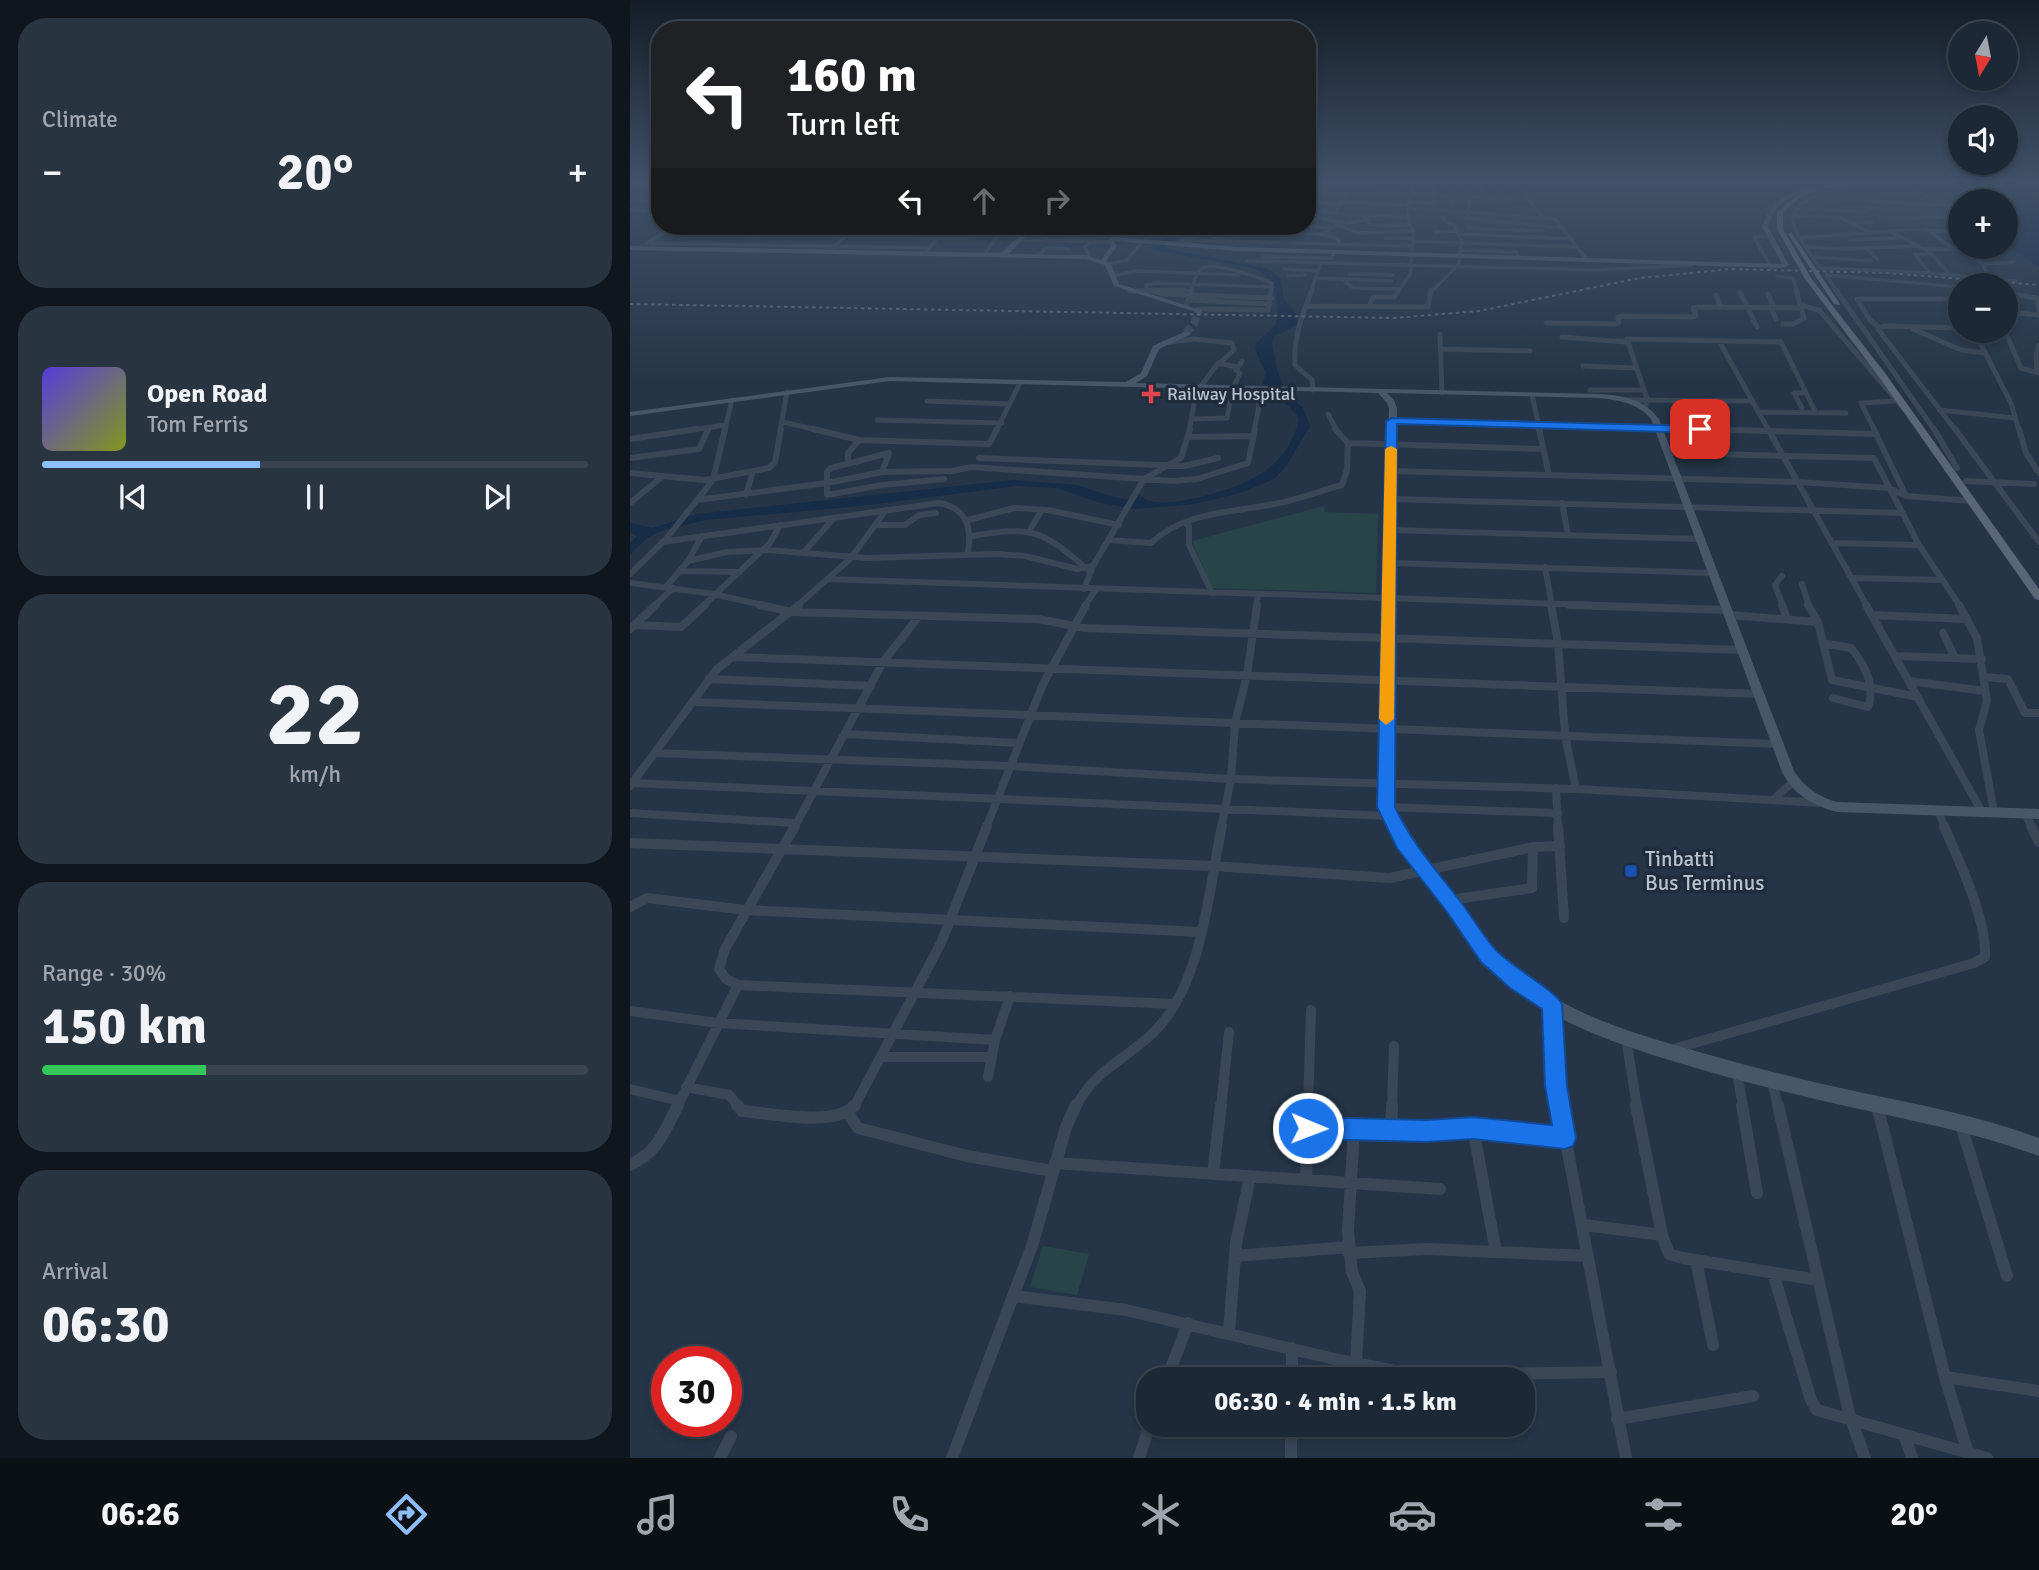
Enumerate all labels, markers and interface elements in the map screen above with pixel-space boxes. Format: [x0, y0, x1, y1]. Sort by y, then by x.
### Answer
north arrow [1948, 21, 2018, 91]
map controls [1948, 21, 2018, 343]
text: 160 m [787, 45, 917, 105]
icon: left [672, 49, 763, 140]
text: Climate [42, 105, 118, 134]
text: Turn left [787, 105, 900, 144]
button: sound [1948, 105, 2018, 175]
text: 20° [277, 140, 353, 204]
text: − [42, 149, 63, 196]
text: + [567, 149, 588, 196]
icon: left [892, 182, 930, 220]
icon: ahead [965, 182, 1003, 220]
icon: right [1038, 182, 1076, 220]
button: + [1948, 189, 2018, 259]
button: − [1948, 273, 2018, 343]
text: Open Road [147, 378, 268, 410]
place label: Railway Hospital [1167, 383, 1295, 405]
marker: Railway Hospital [1141, 384, 1161, 404]
pin [1670, 399, 1730, 459]
text: Tom Ferris [147, 410, 248, 439]
icon: arrive [1681, 410, 1719, 448]
icon: previous [114, 478, 152, 516]
icon: pause [296, 478, 334, 516]
icon: next [478, 478, 516, 516]
text: 22 [266, 658, 364, 771]
text: km/h [289, 760, 341, 789]
place label: Tinbatti Bus Terminus [1645, 846, 1764, 896]
marker: Tinbatti Bus Terminus [1623, 863, 1639, 879]
text: Range · 30% [42, 959, 166, 988]
text: 150 km [42, 994, 207, 1058]
position arrow [1271, 1091, 1345, 1165]
text: Arrival [42, 1257, 108, 1286]
text: 06:30 [42, 1292, 170, 1356]
speed limit sign: 30 [651, 1346, 742, 1437]
text: 06:30 · 4 min · 1.5 km [1214, 1386, 1457, 1418]
icon: directions [382, 1490, 431, 1539]
icon: music [633, 1490, 682, 1539]
icon: phone [885, 1490, 934, 1539]
icon: climate [1136, 1490, 1185, 1539]
icon: car [1388, 1490, 1437, 1539]
icon: filters [1639, 1490, 1688, 1539]
text: 06:26 [101, 1495, 180, 1534]
text: 20° [1890, 1495, 1938, 1534]

